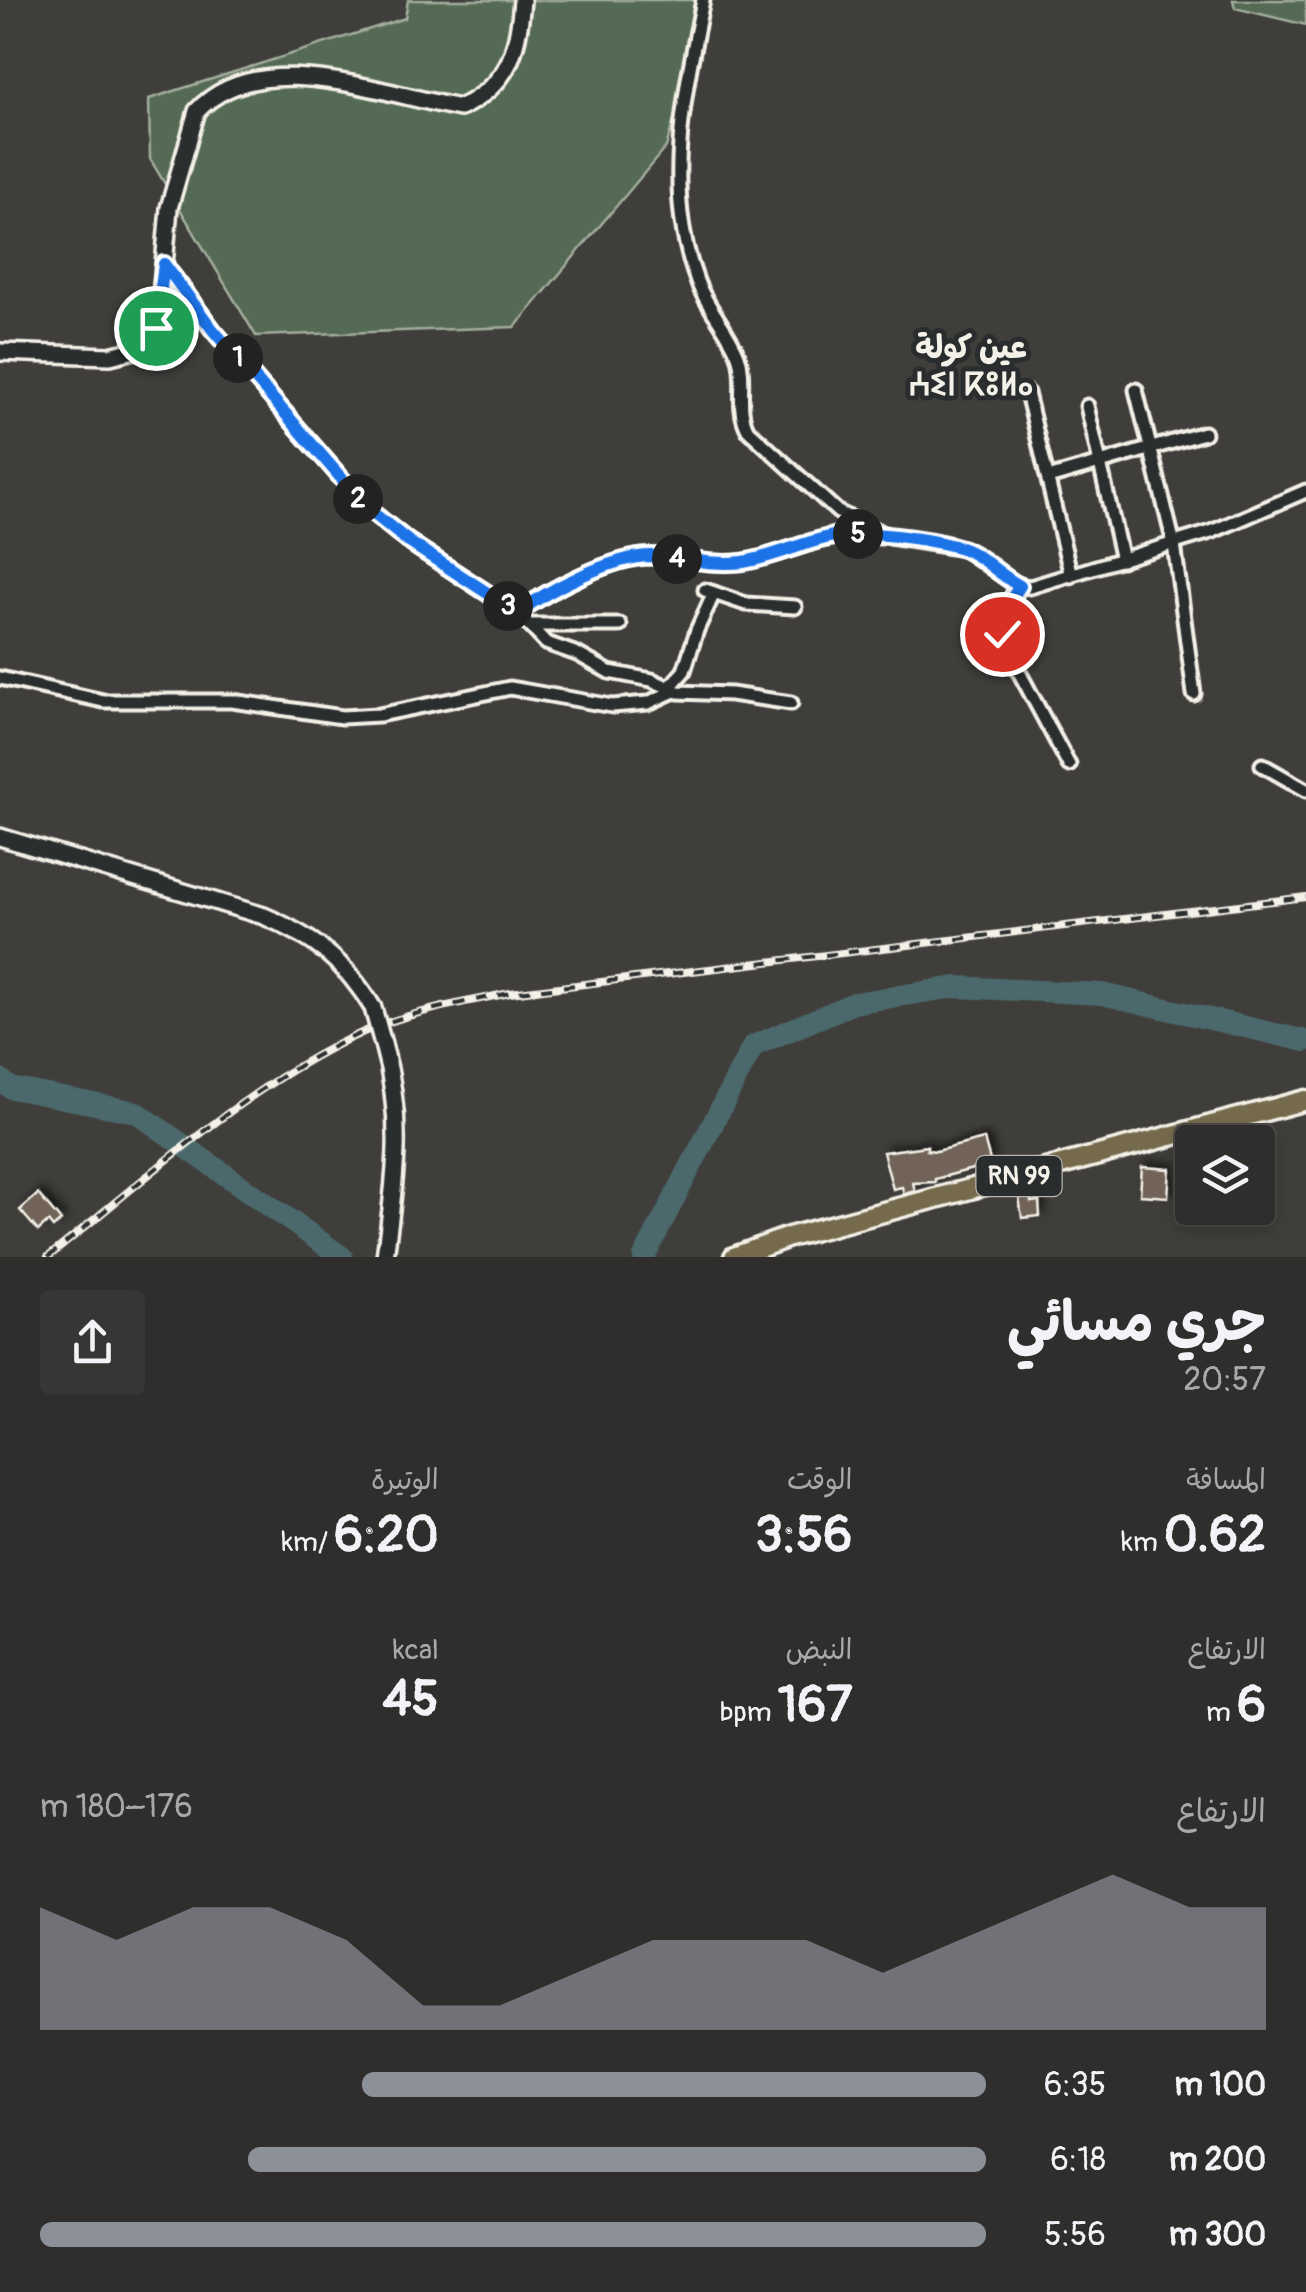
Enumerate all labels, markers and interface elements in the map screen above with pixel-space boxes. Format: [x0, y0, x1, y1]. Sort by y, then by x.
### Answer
pin [114, 286, 199, 371]
icon: arrive [129, 301, 184, 356]
district label: عين كولة ⵄⵉⵏ ⴽⵓⵍⴰ [909, 328, 1033, 405]
pin: 1 [213, 333, 263, 383]
text: 1 [233, 340, 243, 375]
pin: 2 [333, 474, 383, 524]
text: 2 [350, 481, 366, 516]
pin: 5 [833, 509, 883, 559]
text: 5 [850, 516, 866, 551]
pin: 4 [652, 534, 702, 584]
text: 4 [669, 541, 685, 576]
pin: 3 [483, 581, 533, 631]
text: 3 [500, 588, 516, 623]
pin [960, 592, 1045, 677]
icon: check [975, 607, 1030, 662]
map controls [1175, 1125, 1275, 1225]
button: layers [1175, 1125, 1275, 1225]
road number: RN 99 [976, 1156, 1062, 1196]
text: جري مسائي [1007, 1288, 1266, 1357]
button: share [40, 1290, 145, 1395]
text: 20:57 [1183, 1360, 1266, 1400]
text: الوتيرة [371, 1463, 439, 1498]
text: الوقت [787, 1463, 852, 1498]
text: المسافة [1186, 1463, 1266, 1498]
text: 6:20 [334, 1504, 439, 1567]
text: 3:56 [755, 1504, 852, 1567]
text: 0.62 [1164, 1504, 1266, 1567]
text: /km [281, 1525, 334, 1560]
text: km [1121, 1525, 1164, 1560]
text: kcal [393, 1633, 439, 1668]
text: النبض [785, 1633, 852, 1668]
text: الارتفاع [1187, 1633, 1266, 1668]
text: 45 [383, 1668, 439, 1731]
text: 167 [778, 1674, 852, 1737]
text: 6 [1237, 1674, 1266, 1737]
text: bpm [720, 1695, 778, 1730]
text: m [1206, 1695, 1237, 1730]
text: 176–180 m [40, 1787, 193, 1827]
text: الارتفاع [1176, 1792, 1266, 1832]
text: 6:35 [1044, 2065, 1106, 2105]
text: 100 m [1174, 2065, 1266, 2105]
text: 6:18 [1050, 2140, 1106, 2180]
text: 200 m [1169, 2140, 1266, 2180]
text: 5:56 [1044, 2215, 1106, 2255]
text: 300 m [1169, 2215, 1266, 2255]

